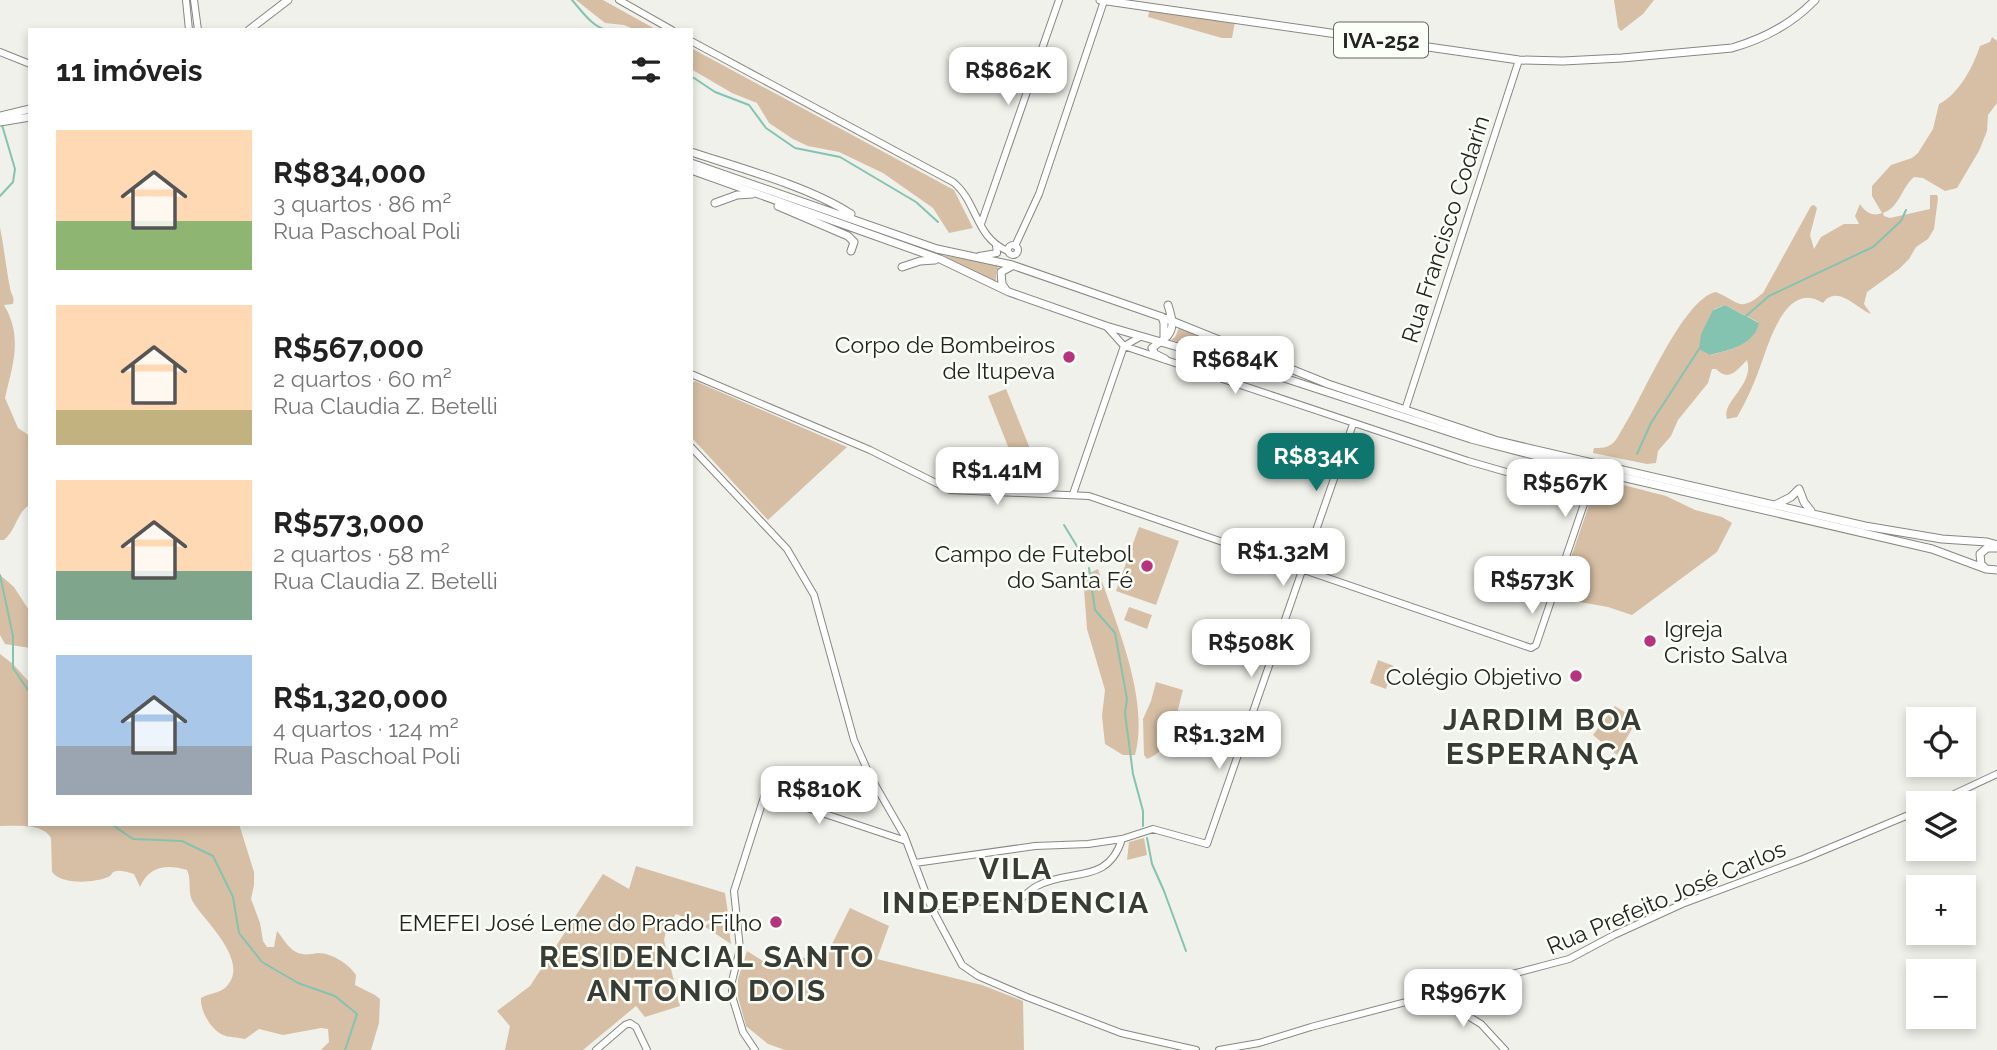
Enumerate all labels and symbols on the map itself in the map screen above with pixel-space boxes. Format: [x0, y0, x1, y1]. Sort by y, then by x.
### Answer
road number: IVA-252 [1334, 22, 1428, 58]
pin: R$862K [951, 48, 1065, 107]
street label: Rua Francisco Codarin [1396, 112, 1494, 346]
place label: Corpo de Bombeiros de Itupeva [835, 331, 1055, 384]
pin: R$684K [1178, 336, 1292, 396]
marker: Corpo de Bombeiros de Itupeva [1061, 349, 1077, 365]
pin: R$834K [1259, 434, 1373, 493]
pin: R$1.41M [932, 448, 1062, 507]
pin: R$567K [1508, 460, 1622, 519]
pin: R$1.32M [1218, 528, 1348, 588]
place label: Campo de Futebol do Santa Fé [935, 540, 1134, 593]
pin: R$573K [1475, 556, 1589, 616]
marker: Campo de Futebol do Santa Fé [1139, 558, 1155, 574]
place label: Igreja Cristo Salva [1664, 615, 1788, 668]
pin: R$508K [1194, 620, 1308, 679]
marker: Igreja Cristo Salva [1642, 633, 1658, 649]
place label: Colégio Objetivo [1386, 663, 1562, 690]
marker: Colégio Objetivo [1568, 668, 1584, 684]
district label: JARDIM BOA ESPERANÇA [1443, 702, 1643, 771]
pin: R$1.32M [1154, 712, 1284, 771]
pin: R$810K [762, 766, 876, 826]
street label: Rua Prefeito José Carlos [1542, 834, 1790, 960]
district label: VILA INDEPENDENCIA [882, 851, 1150, 920]
place label: EMEFEI José Leme do Prado Filho [399, 909, 762, 936]
marker: EMEFEI José Leme do Prado Filho [768, 914, 784, 930]
district label: RESIDENCIAL SANTO ANTONIO DOIS [539, 939, 875, 1008]
pin: R$967K [1406, 970, 1520, 1029]

